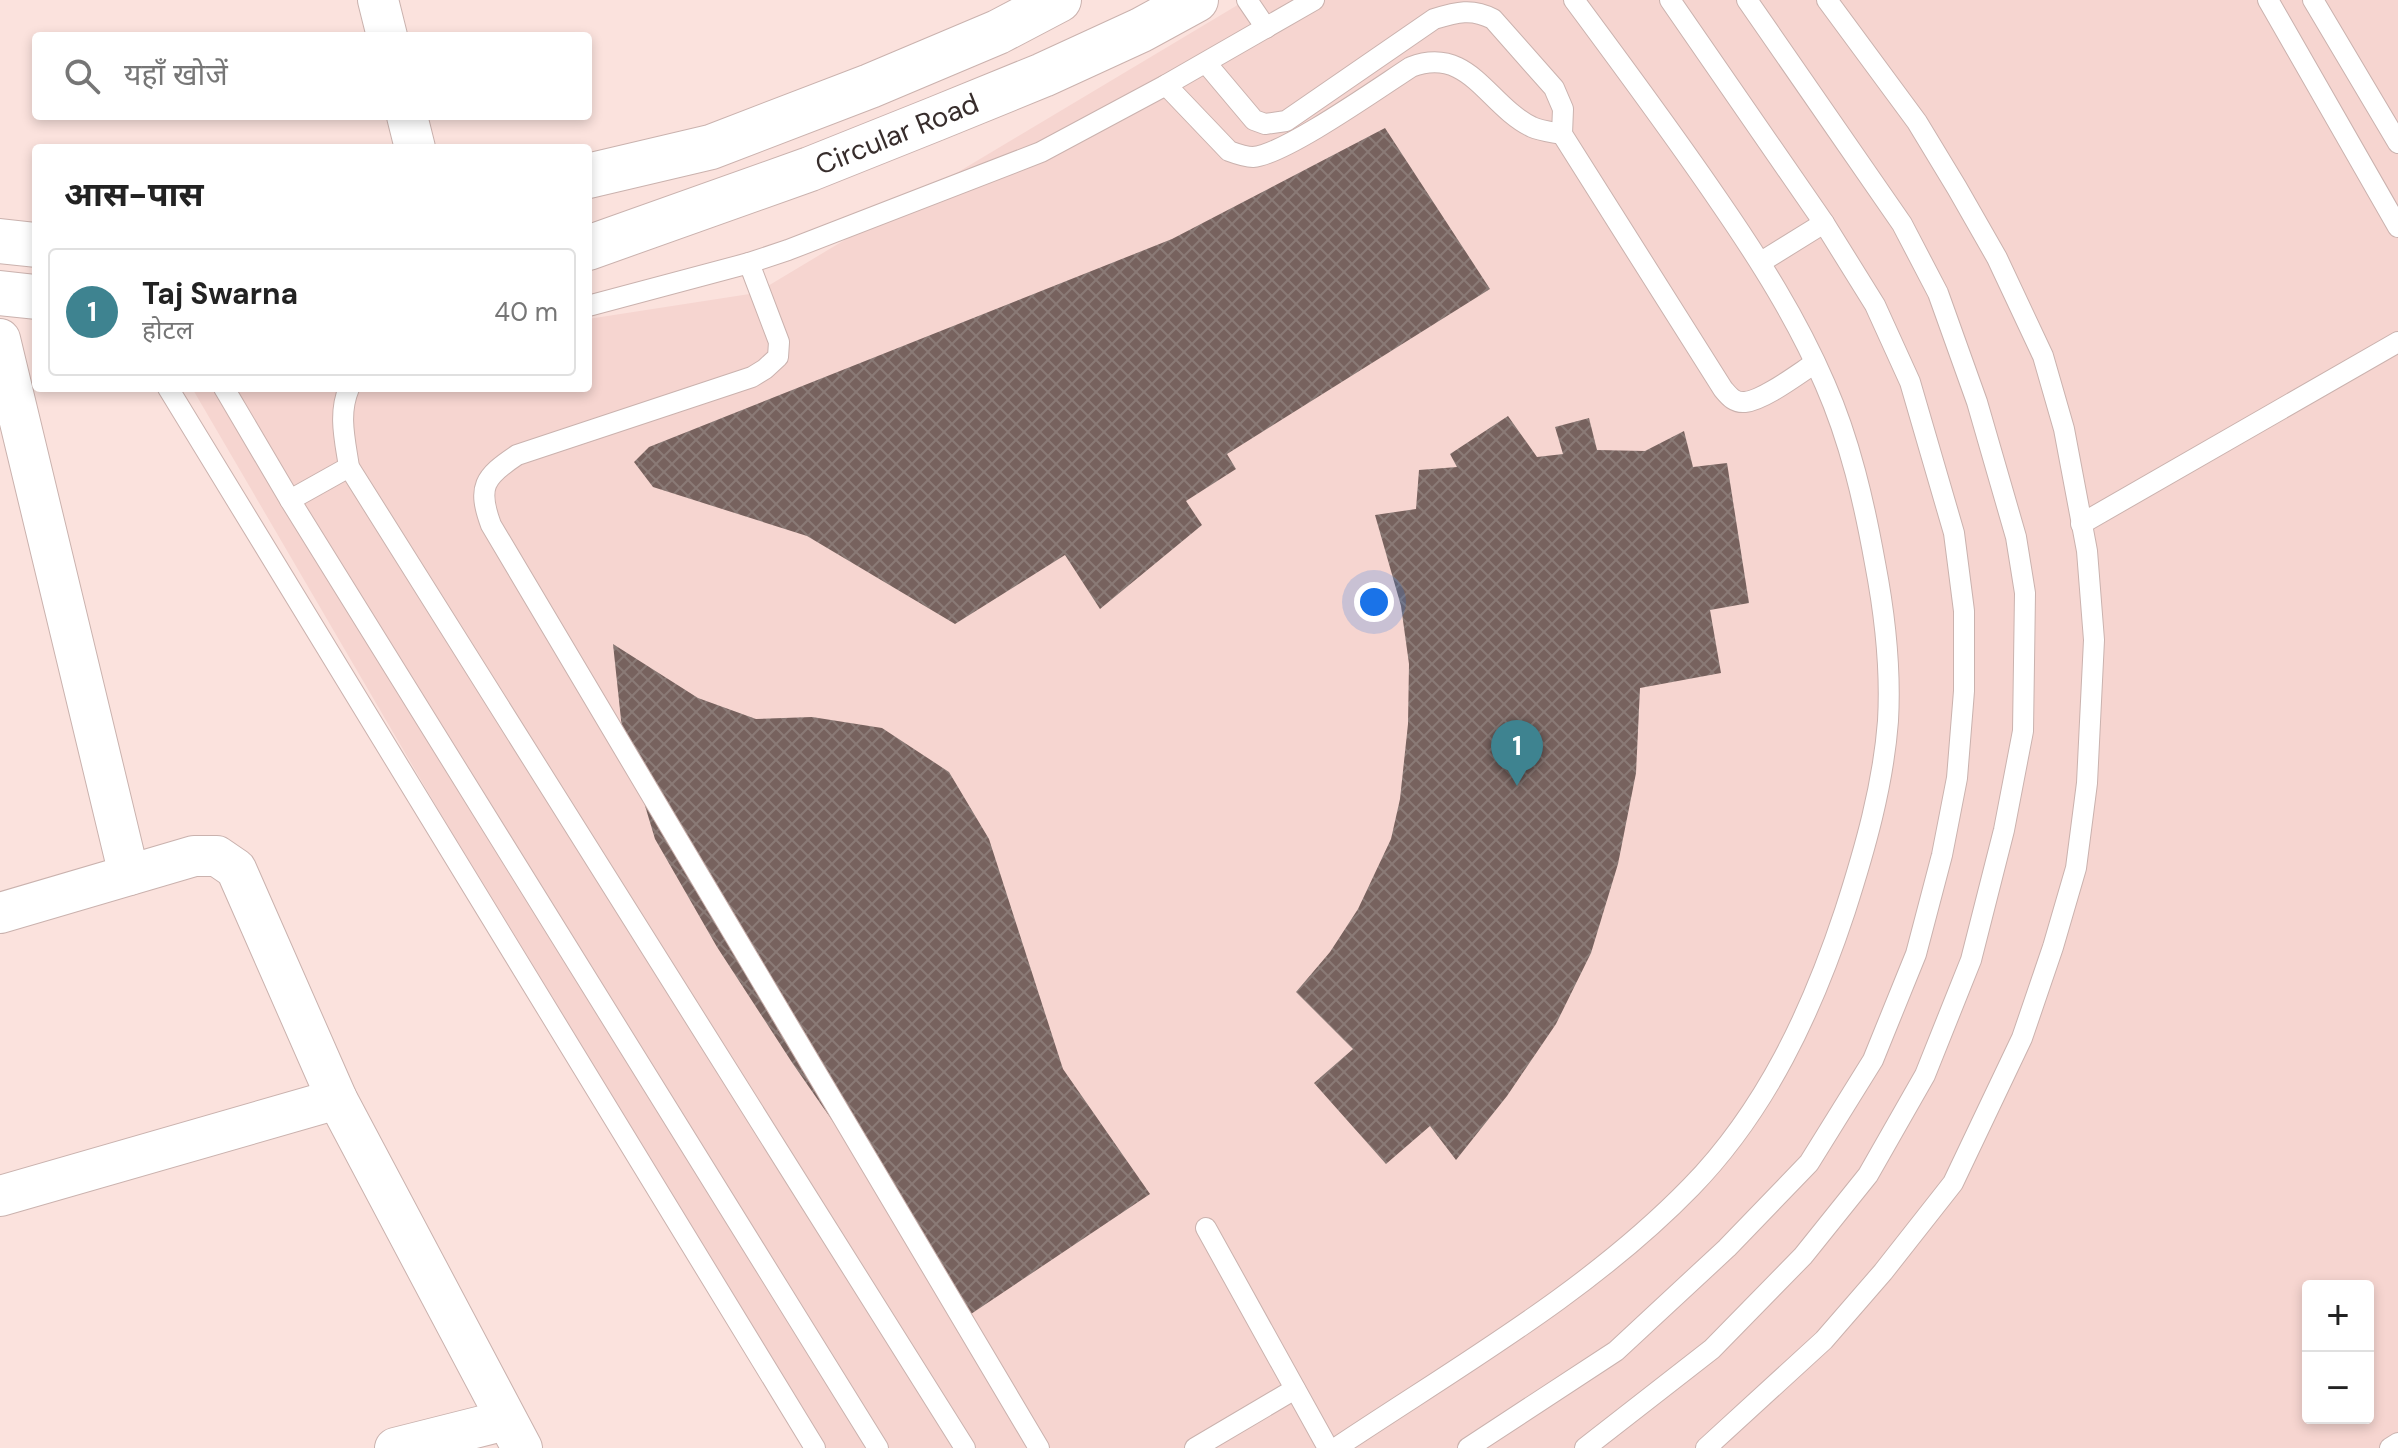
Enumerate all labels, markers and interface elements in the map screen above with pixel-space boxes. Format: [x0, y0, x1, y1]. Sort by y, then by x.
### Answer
search box [32, 32, 592, 120]
icon: search [60, 54, 104, 98]
text: यहाँ खोजें [124, 55, 228, 94]
street label: Circular Road [810, 84, 984, 184]
text: आस-पास [64, 172, 204, 217]
text: Taj Swarna [142, 274, 298, 313]
text: 1 [87, 295, 97, 329]
text: 40 m [494, 295, 558, 329]
text: होटल [142, 313, 193, 347]
your location [1354, 582, 1394, 622]
pin: 1 [1491, 720, 1543, 786]
map controls [2302, 1280, 2374, 1424]
button: + [2302, 1280, 2374, 1352]
button: − [2302, 1352, 2374, 1424]

